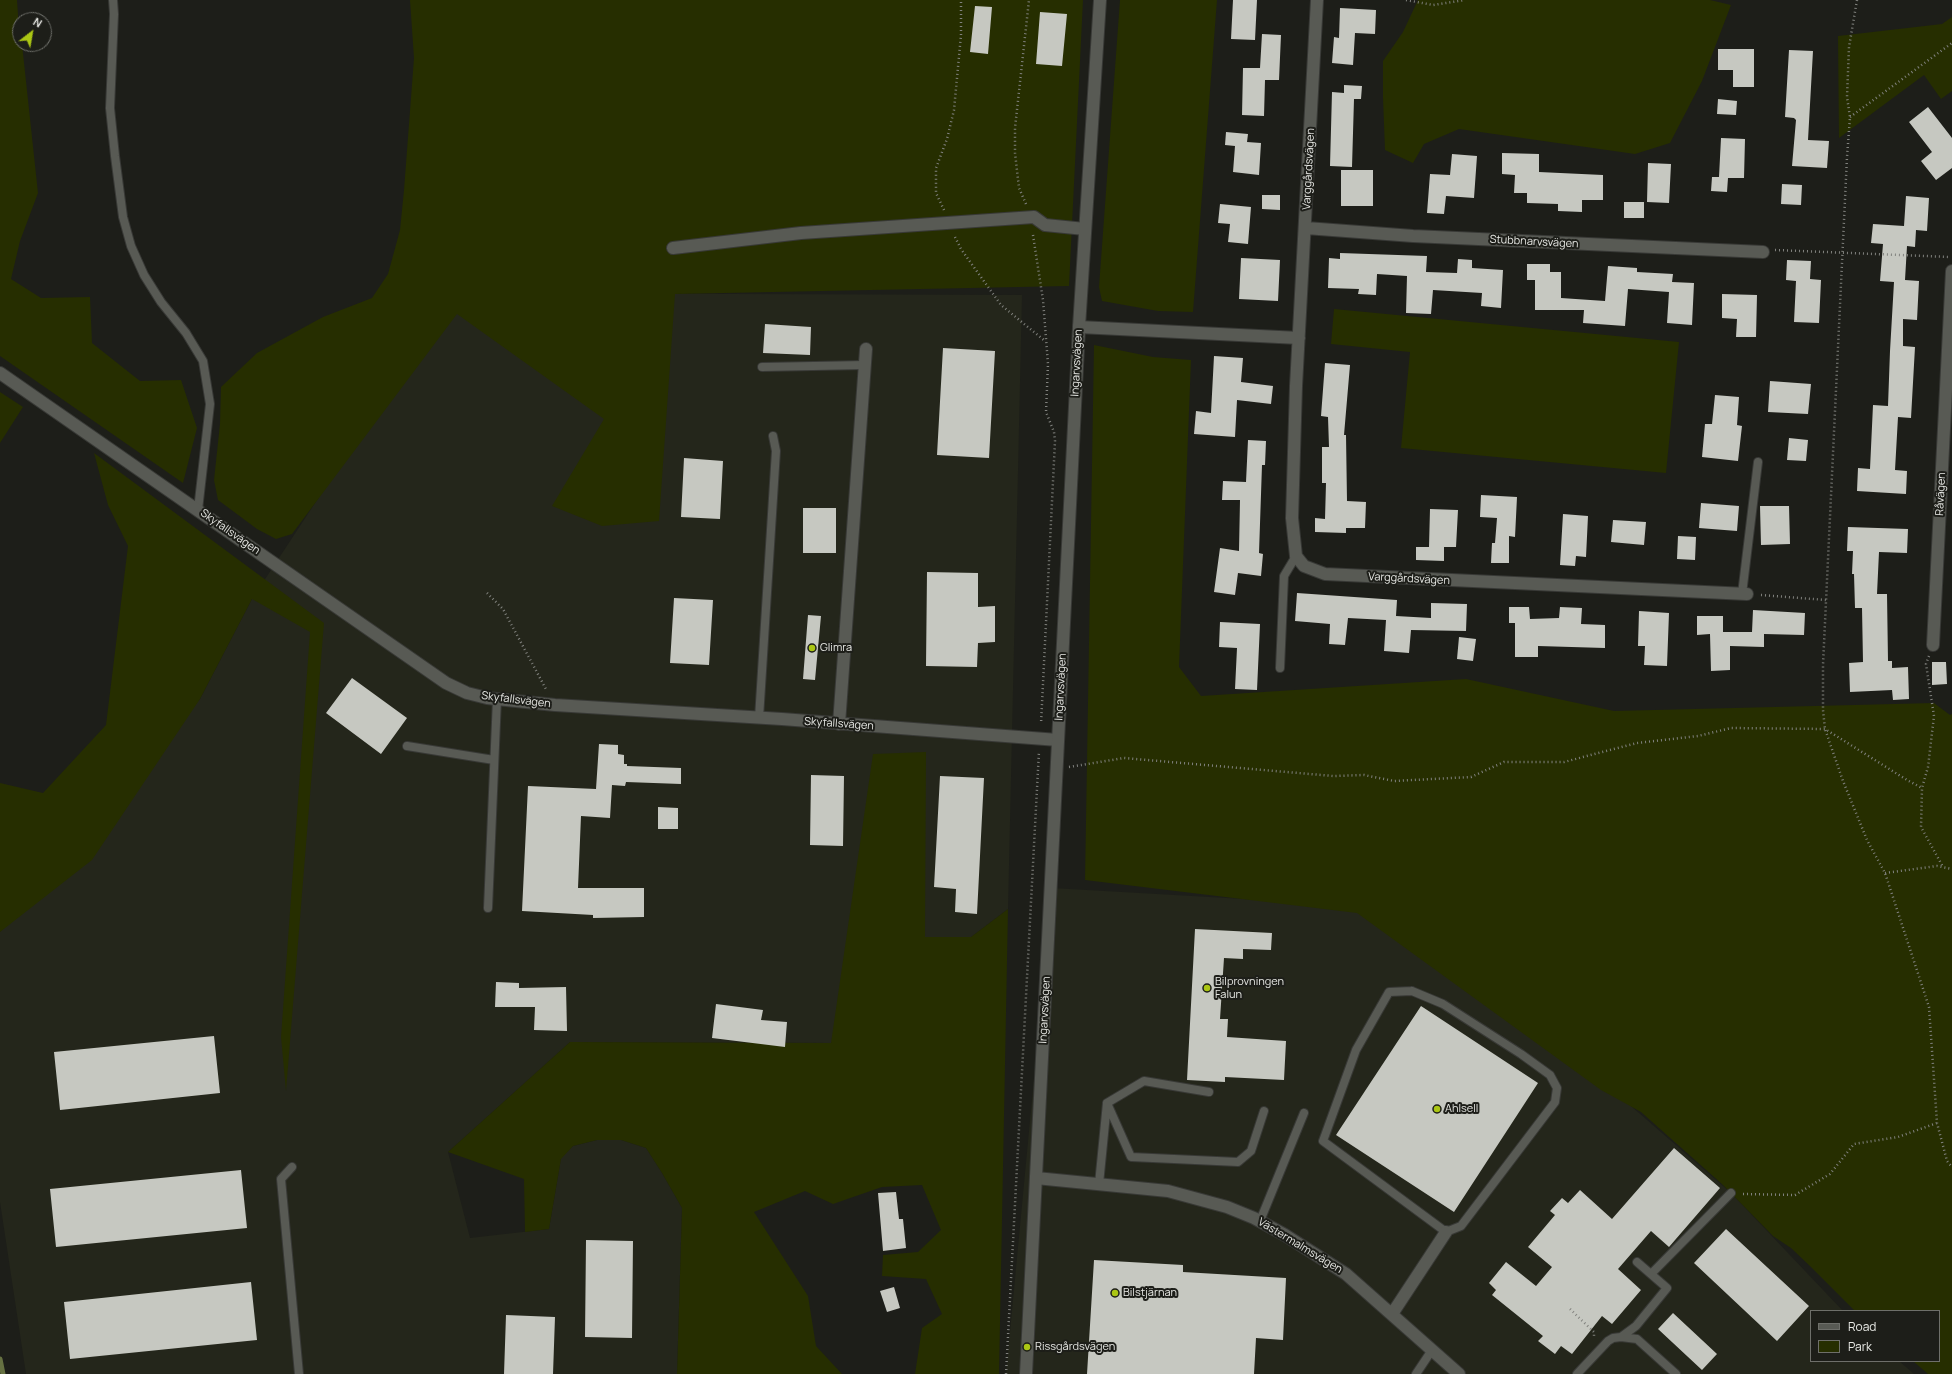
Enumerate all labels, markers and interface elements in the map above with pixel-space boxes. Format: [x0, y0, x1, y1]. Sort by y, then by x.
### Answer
north arrow [12, 12, 52, 52]
text: N [31, 14, 45, 31]
street label: Varggårdsvägen [1300, 128, 1318, 210]
street label: Stubbnarvsvägen [1489, 233, 1579, 251]
street label: Ingarvsvägen [1069, 329, 1085, 397]
street label: Råvägen [1933, 472, 1949, 516]
street label: Skyfallsvägen [198, 507, 262, 557]
street label: Varggårdsvägen [1368, 570, 1450, 588]
place label: Glimra [820, 641, 852, 655]
marker: Glimra [807, 643, 817, 653]
street label: Ingarvsvägen [1053, 653, 1069, 721]
street label: Skyfallsvägen [481, 689, 551, 711]
street label: Skyfallsvägen [804, 715, 874, 733]
place label: Bilprovningen Falun [1215, 975, 1284, 1001]
street label: Ingarvsvägen [1037, 976, 1053, 1044]
marker: Bilprovningen Falun [1202, 983, 1212, 993]
place label: Ahlsell [1445, 1102, 1478, 1116]
marker: Ahlsell [1432, 1104, 1442, 1114]
street label: Västermalmsvägen [1255, 1216, 1345, 1276]
place label: Bilstjärnan [1123, 1286, 1177, 1300]
marker: Bilstjärnan [1110, 1288, 1120, 1298]
legend [1810, 1310, 1940, 1362]
text: Road [1848, 1318, 1876, 1335]
text: Park [1848, 1338, 1872, 1355]
place label: Rissgårdsvägen [1035, 1340, 1115, 1354]
marker: Rissgårdsvägen [1022, 1342, 1032, 1352]

